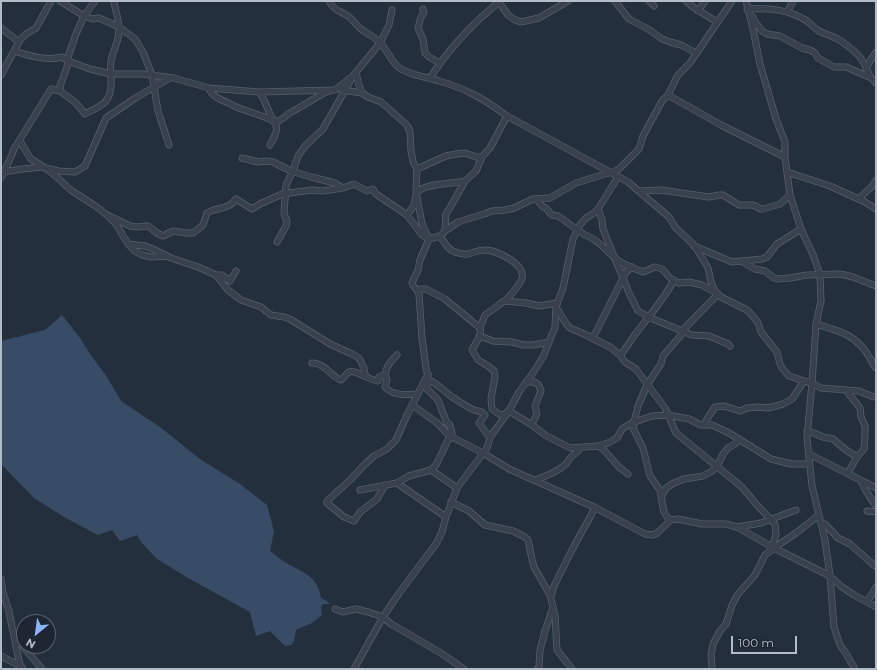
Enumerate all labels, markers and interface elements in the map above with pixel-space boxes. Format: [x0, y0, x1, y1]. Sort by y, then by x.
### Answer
north arrow [16, 614, 56, 654]
scale bar [733, 628, 799, 654]
text: N [23, 635, 38, 652]
text: 100 m [738, 635, 774, 650]

